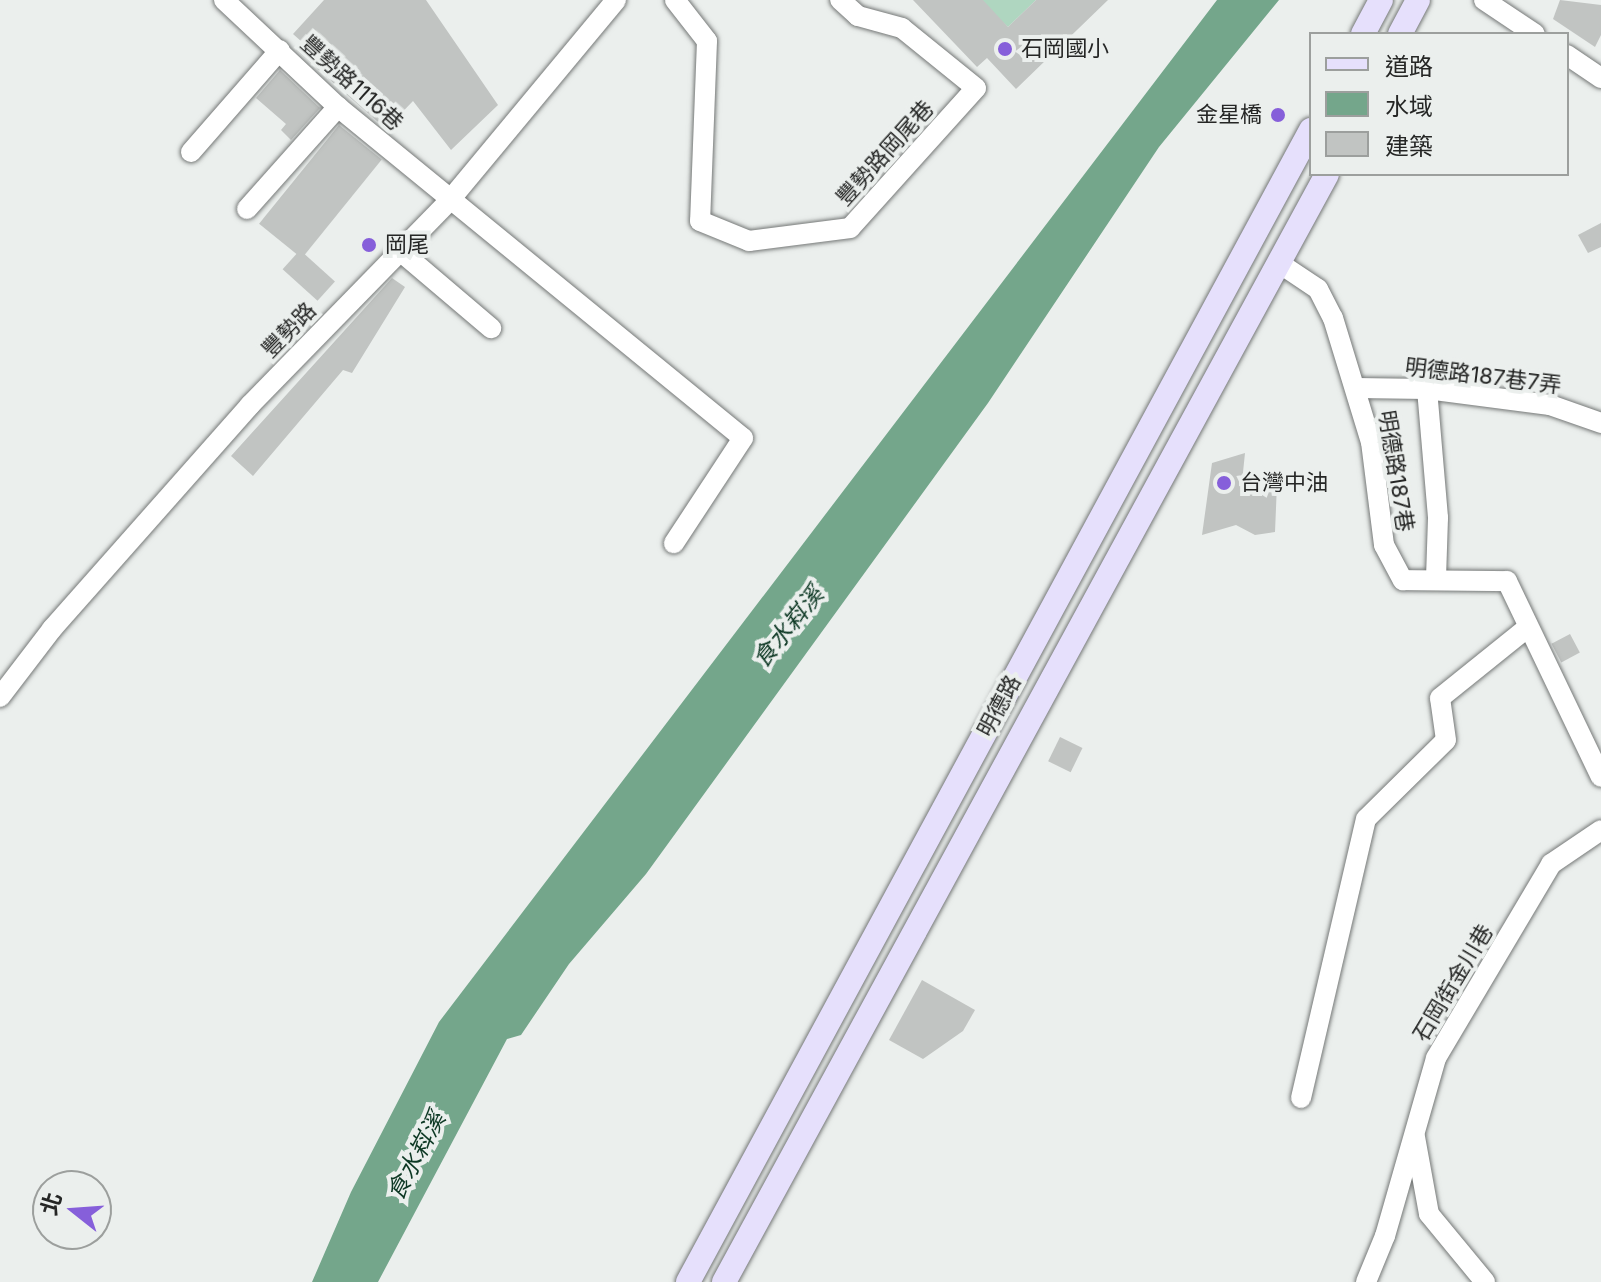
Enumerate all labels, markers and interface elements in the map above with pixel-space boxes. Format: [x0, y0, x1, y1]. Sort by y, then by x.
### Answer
street label: 豐勢路1116巷 [295, 30, 409, 136]
legend [1309, 32, 1569, 176]
place label: 石岡國小 [1021, 36, 1109, 62]
marker: 石岡國小 [996, 40, 1014, 58]
text: 道路 [1385, 52, 1433, 81]
text: 水域 [1385, 92, 1433, 121]
street label: 豐勢路岡尾巷 [831, 95, 939, 211]
place label: 金星橋 [1196, 102, 1262, 128]
marker: 金星橋 [1269, 106, 1287, 124]
text: 建築 [1385, 132, 1433, 161]
place label: 岡尾 [385, 232, 429, 258]
marker: 岡尾 [360, 236, 378, 254]
street label: 豐勢路 [257, 297, 321, 363]
street label: 明德路187巷7弄 [1403, 353, 1563, 399]
street label: 明德路187巷 [1373, 408, 1419, 534]
place label: 台灣中油 [1240, 470, 1328, 496]
marker: 台灣中油 [1215, 474, 1233, 492]
water label: 食水嵙溪 [747, 581, 829, 673]
street label: 明德路 [972, 671, 1026, 741]
street label: 石岡街金川巷 [1408, 920, 1498, 1046]
water label: 食水嵙溪 [381, 1107, 451, 1205]
north arrow [32, 1170, 112, 1250]
text: 北 [35, 1189, 67, 1218]

